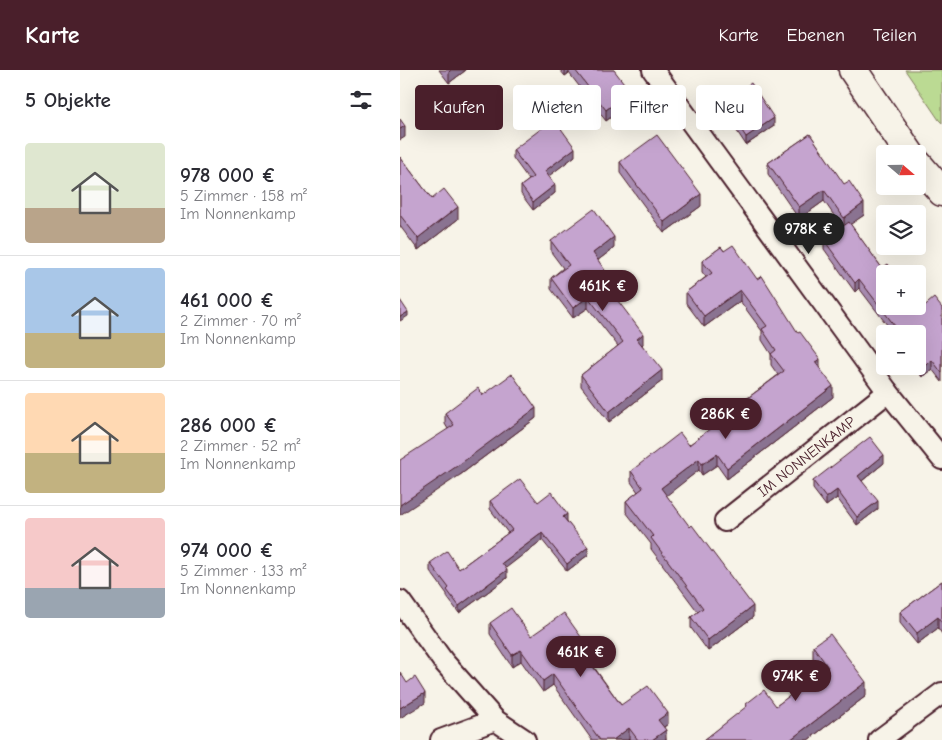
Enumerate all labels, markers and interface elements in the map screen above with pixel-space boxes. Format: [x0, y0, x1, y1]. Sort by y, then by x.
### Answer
text: Karte [25, 21, 79, 49]
text: Karte [718, 25, 759, 46]
text: Ebenen [787, 25, 845, 46]
text: Teilen [873, 25, 917, 46]
chip: Kaufen [415, 85, 503, 130]
chip: Mieten [513, 85, 601, 130]
chip: Filter [611, 85, 686, 130]
chip: Neu [696, 85, 762, 130]
icon: filters [347, 86, 375, 114]
text: 5 Objekte [25, 88, 111, 112]
north arrow [876, 145, 926, 195]
map controls [876, 145, 926, 375]
icon: home [65, 163, 125, 223]
text: 978 000 € [180, 163, 276, 187]
text: 5 Zimmer · 158 m² [180, 187, 307, 205]
text: Im Nonnenkamp [180, 205, 296, 223]
button: layers [876, 205, 926, 255]
pin: 978K € [768, 212, 850, 255]
text: 978K € [784, 220, 834, 238]
button: + [876, 265, 926, 315]
pin: 461K € [562, 270, 644, 312]
text: 461K € [579, 277, 627, 295]
icon: home [65, 288, 125, 348]
text: 461 000 € [180, 288, 275, 312]
text: 2 Zimmer · 70 m² [180, 312, 301, 330]
button: − [876, 325, 926, 375]
text: Im Nonnenkamp [180, 330, 296, 348]
pin: 286K € [685, 398, 767, 440]
text: 286K € [701, 405, 751, 423]
street label: IM NONNENKAMP [754, 412, 860, 501]
icon: home [65, 413, 125, 473]
text: 286 000 € [180, 413, 278, 437]
text: 2 Zimmer · 52 m² [180, 437, 301, 455]
text: Im Nonnenkamp [180, 455, 296, 473]
icon: home [65, 538, 125, 598]
text: 974 000 € [180, 538, 274, 562]
text: 5 Zimmer · 133 m² [180, 562, 306, 580]
text: Im Nonnenkamp [180, 580, 296, 598]
pin: 461K € [540, 636, 622, 678]
text: 461K € [557, 643, 605, 661]
pin: 974K € [755, 660, 837, 702]
text: 974K € [772, 667, 820, 685]

